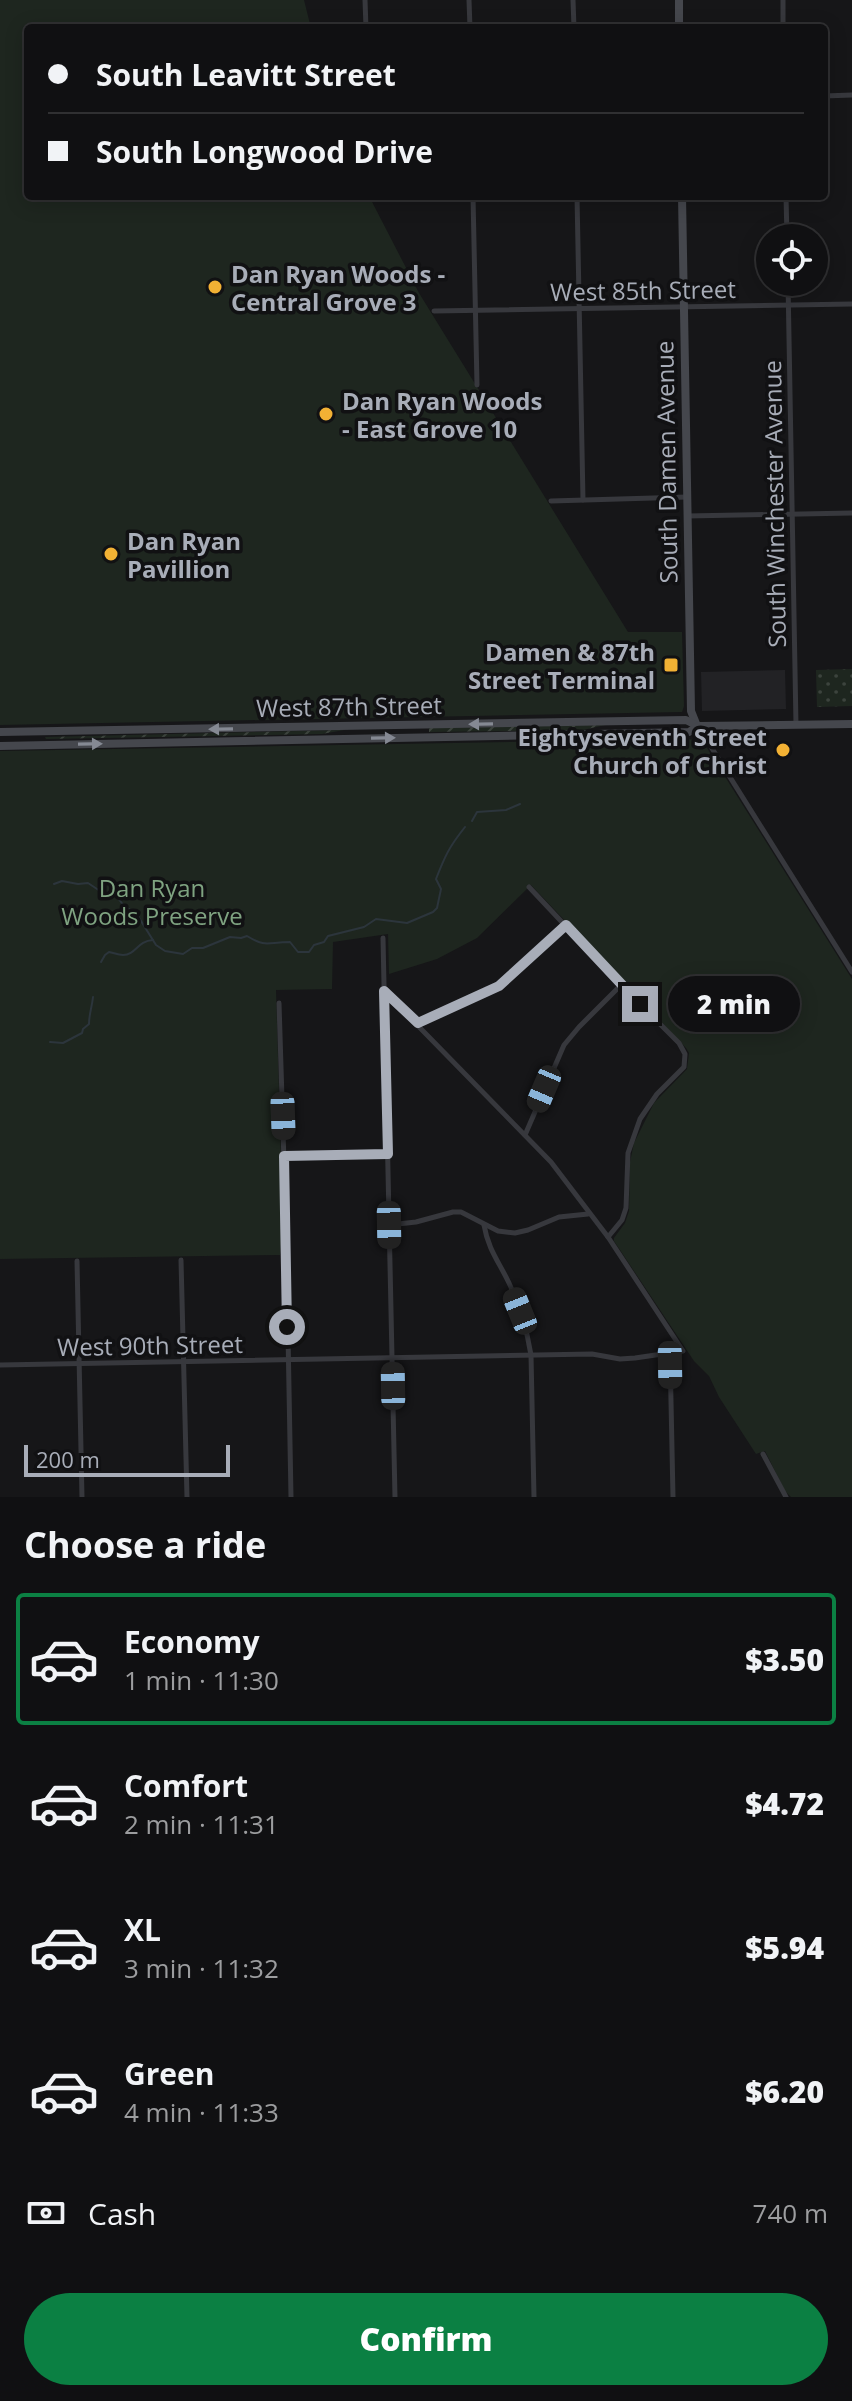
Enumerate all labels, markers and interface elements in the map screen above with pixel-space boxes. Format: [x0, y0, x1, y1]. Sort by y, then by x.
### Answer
text: South Leavitt Street [96, 54, 396, 95]
text: South Longwood Drive [96, 131, 433, 172]
map controls [756, 224, 828, 296]
button: locate [756, 224, 828, 296]
place label: Dan Ryan Woods - Central Grove 3 [231, 257, 446, 318]
street label: West 85th Street [550, 272, 736, 308]
marker: Dan Ryan Woods - Central Grove 3 [206, 278, 224, 296]
street label: South Damen Avenue [647, 340, 685, 584]
street label: South Winchester Avenue [755, 360, 793, 648]
place label: Dan Ryan Woods - East Grove 10 [342, 384, 542, 445]
marker: Dan Ryan Woods - East Grove 10 [317, 405, 335, 423]
place label: Dan Ryan Pavillion [127, 524, 241, 585]
marker: Dan Ryan Pavillion [102, 545, 120, 563]
place label: Damen & 87th Street Terminal [468, 635, 655, 696]
marker: Damen & 87th Street Terminal [662, 656, 680, 674]
street label: West 87th Street [256, 688, 442, 724]
one-way arrow [468, 717, 493, 730]
place label: Eightyseventh Street Church of Christ [517, 720, 767, 781]
one-way arrow [208, 722, 233, 735]
one-way arrow [371, 732, 396, 744]
one-way arrow [78, 738, 103, 750]
marker: Eightyseventh Street Church of Christ [774, 741, 792, 759]
park label: Dan Ryan Woods Preserve [61, 871, 243, 932]
callout: 2 min [668, 976, 800, 1032]
route end [622, 986, 658, 1022]
text: 2 min [697, 986, 771, 1022]
car [524, 1062, 564, 1116]
car [270, 1092, 296, 1140]
car [377, 1201, 401, 1249]
car [500, 1284, 540, 1338]
route start [269, 1309, 305, 1345]
street label: West 90th Street [57, 1327, 243, 1363]
car [658, 1341, 682, 1389]
car [381, 1362, 405, 1410]
scale bar [24, 1441, 230, 1477]
text: 200 m [36, 1444, 100, 1474]
text: Choose a ride [24, 1520, 266, 1569]
text: Economy [124, 1621, 260, 1662]
icon: car [28, 1623, 100, 1695]
text: $3.50 [745, 1639, 824, 1680]
text: 1 min · 11:30 [124, 1662, 279, 1698]
text: Comfort [124, 1765, 248, 1806]
icon: car [28, 1767, 100, 1839]
text: $4.72 [745, 1783, 824, 1824]
text: 2 min · 11:31 [124, 1806, 279, 1842]
text: XL [124, 1909, 161, 1950]
icon: car [28, 1911, 100, 1983]
text: $5.94 [745, 1927, 824, 1968]
text: 3 min · 11:32 [124, 1950, 279, 1986]
text: Green [124, 2053, 215, 2094]
icon: car [28, 2055, 100, 2127]
text: $6.20 [745, 2071, 824, 2112]
text: 4 min · 11:33 [124, 2094, 279, 2130]
icon: cash [24, 2191, 68, 2235]
text: Cash [88, 2193, 156, 2234]
text: 740 m [753, 2195, 828, 2231]
button: Confirm [24, 2293, 828, 2385]

